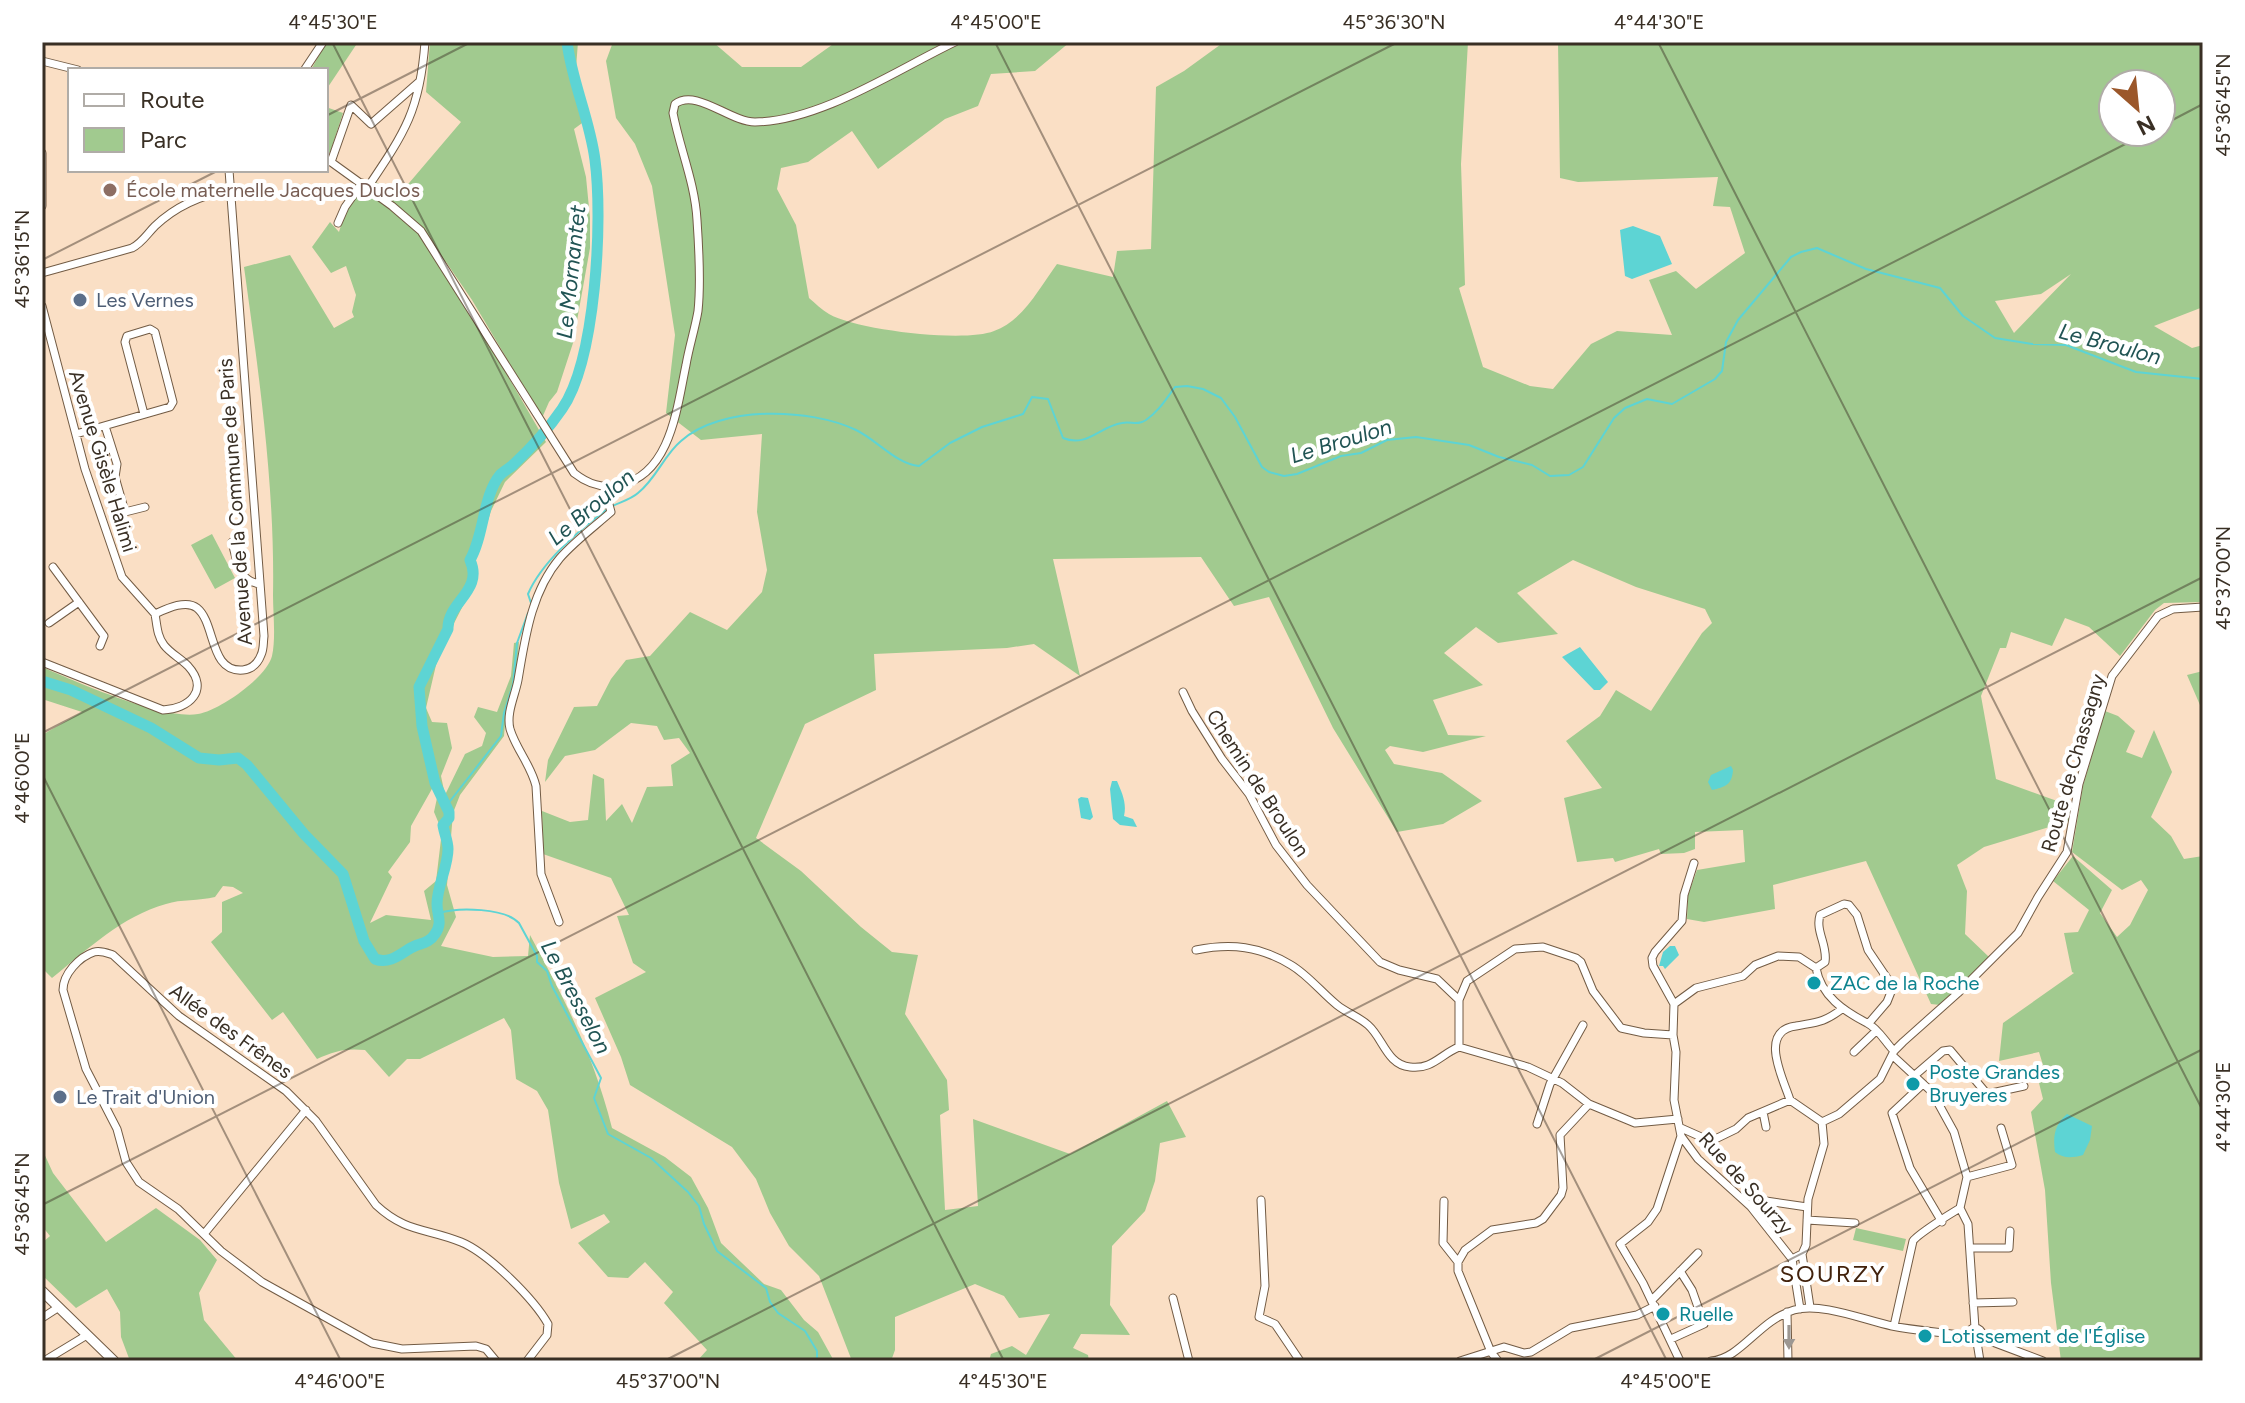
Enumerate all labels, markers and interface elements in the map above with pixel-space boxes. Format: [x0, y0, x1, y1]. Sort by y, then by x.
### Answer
text: 4°45'30"E [288, 10, 378, 34]
text: 4°45'00"E [950, 10, 1042, 34]
text: 45°36'30"N [1342, 10, 1446, 34]
text: 4°44'30"E [1614, 10, 1704, 34]
text: 45°36'45"N [2211, 53, 2235, 157]
legend [68, 68, 328, 172]
north arrow [2097, 68, 2177, 148]
text: Route [140, 85, 204, 114]
text: N [2132, 109, 2160, 141]
text: Parc [140, 125, 187, 154]
place label: École maternelle Jacques Duclos [126, 178, 420, 202]
marker: École maternelle Jacques Duclos [101, 181, 119, 199]
water label: Le Mornantet [551, 203, 591, 340]
text: 45°36'15"N [10, 209, 34, 309]
place label: Les Vernes [96, 288, 194, 312]
marker: Les Vernes [71, 291, 89, 309]
water label: Le Broulon [2056, 317, 2164, 371]
street label: Avenue de la Commune de Paris [213, 358, 257, 646]
street label: Avenue Gisèle Halimi [64, 367, 142, 555]
water label: Le Broulon [1287, 413, 1395, 469]
water label: Le Broulon [542, 463, 640, 551]
text: 45°37'00"N [2211, 526, 2235, 630]
street label: Route de Chassagny [2036, 671, 2110, 855]
street label: Chemin de Broulon [1201, 705, 1315, 861]
text: 4°46'00"E [10, 732, 34, 824]
water label: Le Bresselon [535, 936, 617, 1058]
place label: ZAC de la Roche [1830, 971, 1980, 995]
marker: ZAC de la Roche [1805, 974, 1823, 992]
street label: Allée des Frênes [165, 978, 297, 1084]
place label: Poste Grandes Bruyeres [1929, 1060, 2060, 1107]
text: 4°44'30"E [2211, 1062, 2235, 1152]
marker: Poste Grandes Bruyeres [1904, 1075, 1922, 1093]
place label: Le Trait d'Union [76, 1085, 215, 1109]
marker: Le Trait d'Union [51, 1088, 69, 1106]
street label: Rue de Sourzy [1694, 1127, 1798, 1239]
text: 45°36'45"N [10, 1152, 34, 1256]
district label: SOURZY [1779, 1259, 1887, 1288]
place label: Ruelle [1679, 1302, 1733, 1326]
marker: Ruelle [1654, 1305, 1672, 1323]
place label: Lotissement de l'Église [1941, 1324, 2145, 1348]
one-way arrow [1783, 1325, 1795, 1350]
marker: Lotissement de l'Église [1916, 1327, 1934, 1345]
text: 4°46'00"E [294, 1369, 386, 1393]
text: 45°37'00"N [616, 1369, 720, 1393]
text: 4°45'30"E [958, 1369, 1048, 1393]
text: 4°45'00"E [1620, 1369, 1712, 1393]

